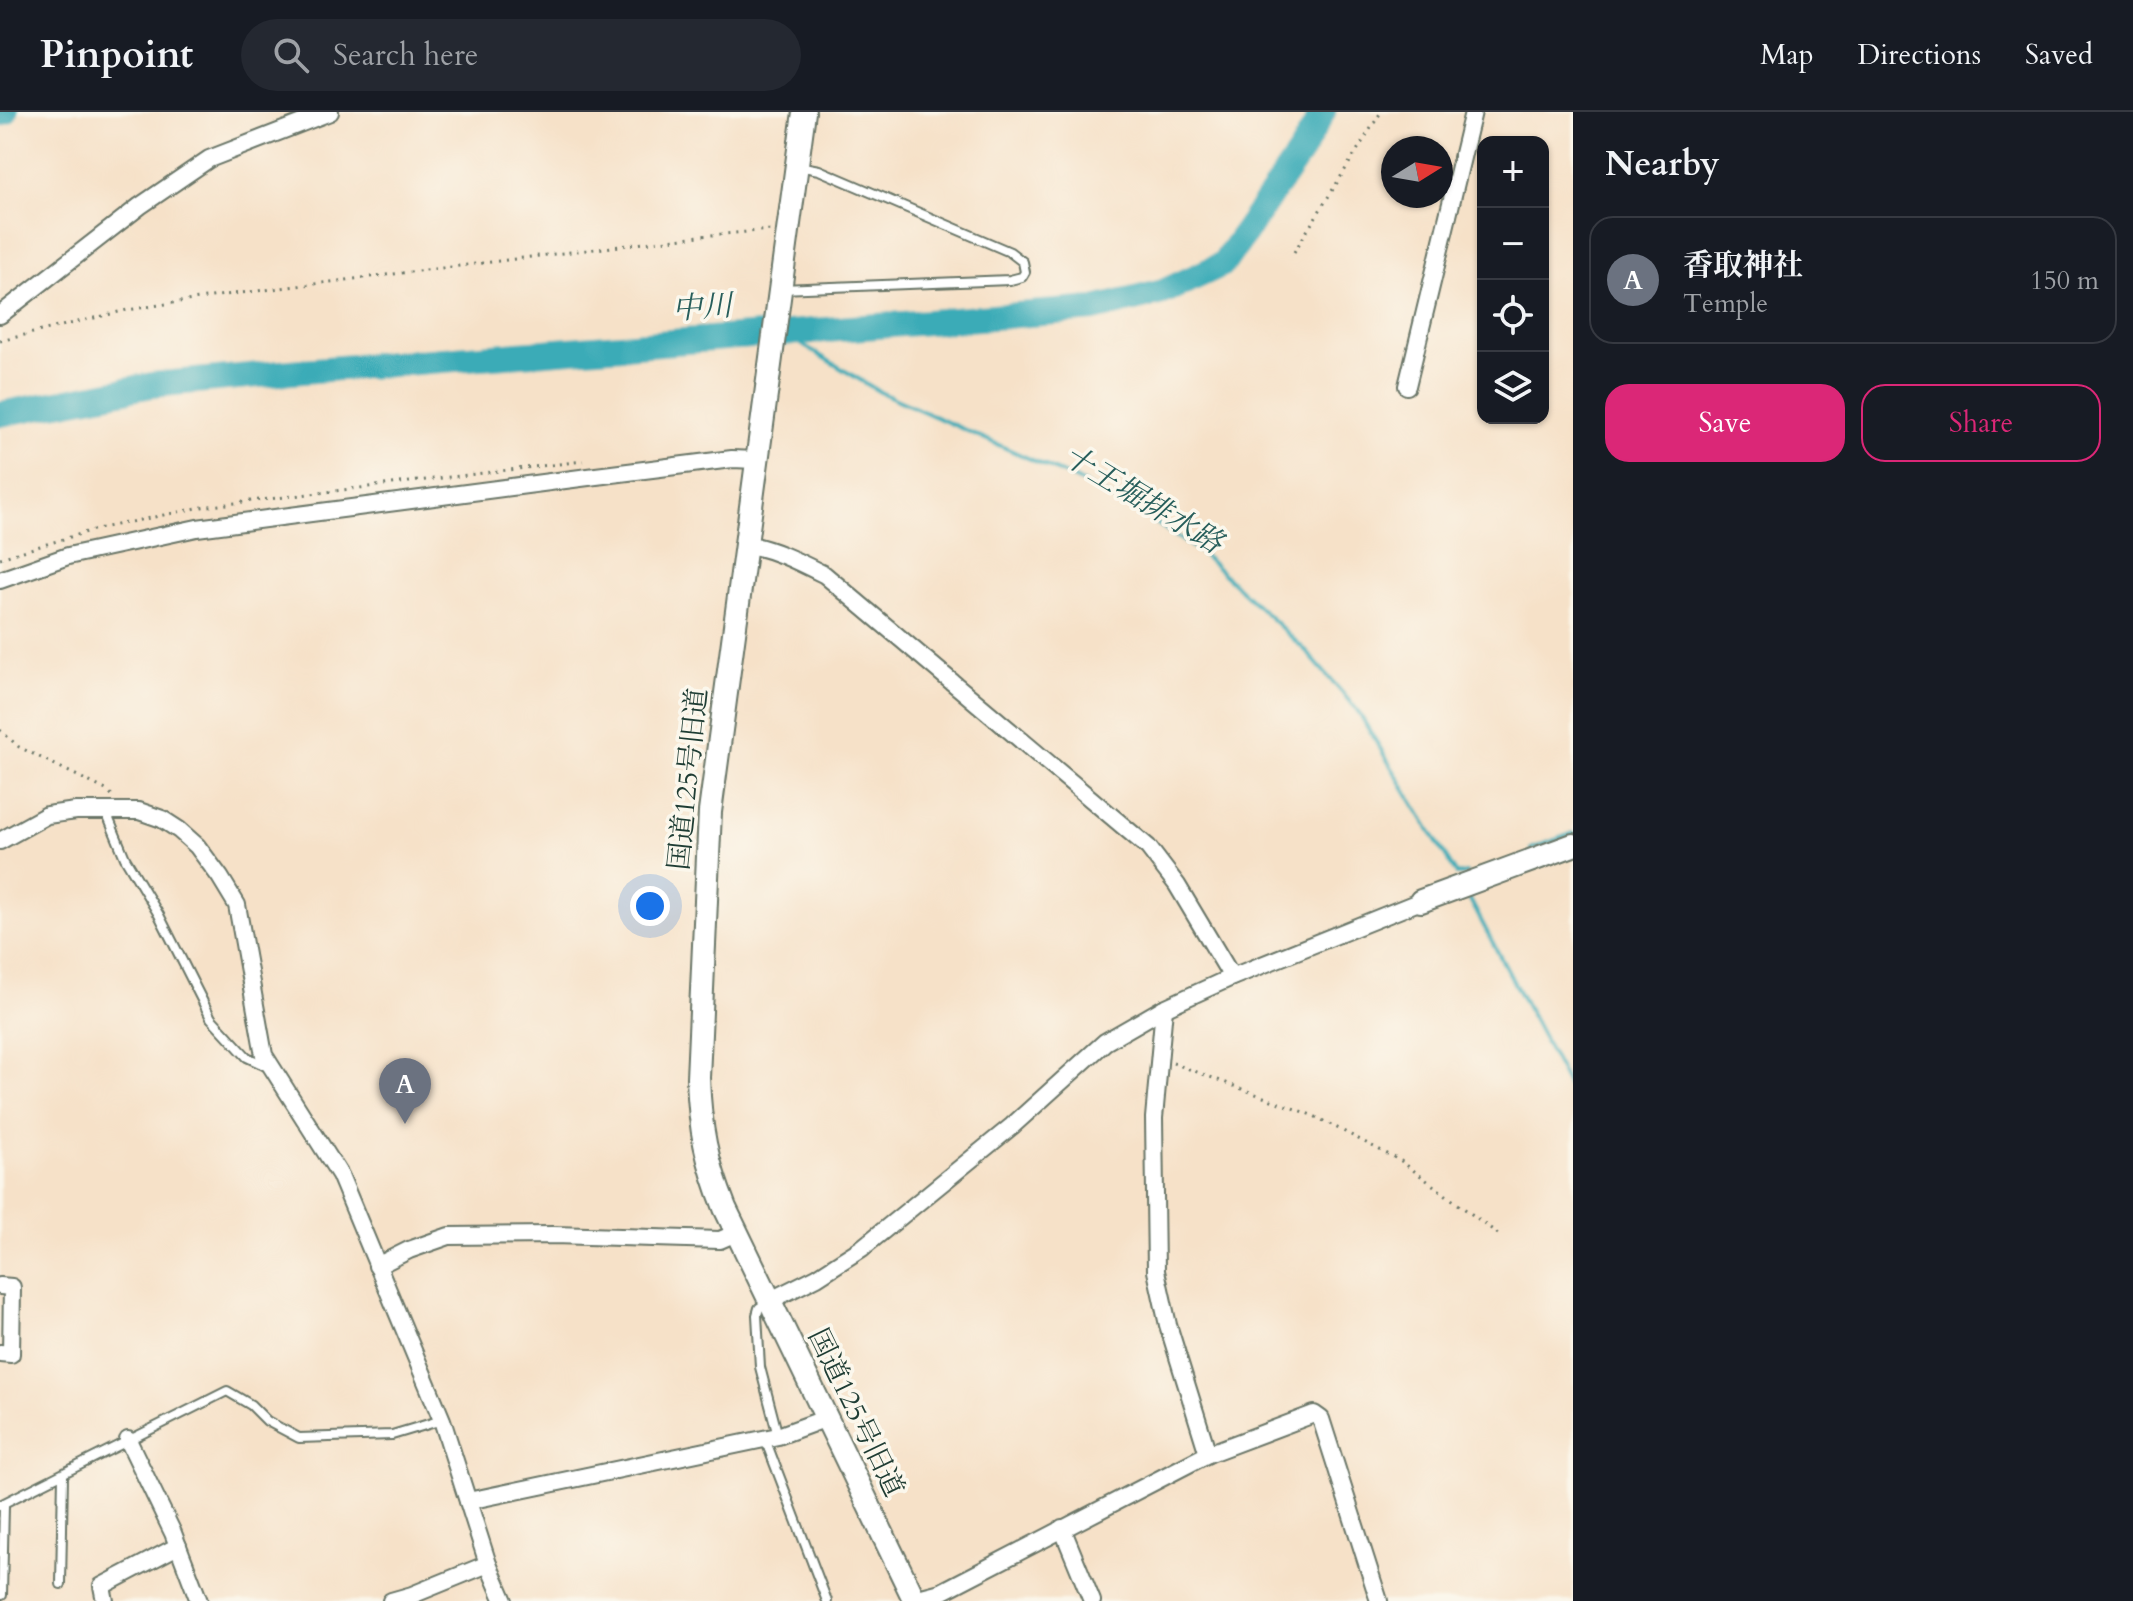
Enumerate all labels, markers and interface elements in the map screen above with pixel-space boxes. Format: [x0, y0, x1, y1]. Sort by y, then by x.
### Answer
search box [241, 19, 801, 91]
text: Pinpoint [40, 29, 193, 81]
icon: search [269, 33, 313, 77]
text: Search here [333, 35, 478, 76]
text: Map [1760, 36, 1814, 74]
text: Directions [1858, 36, 1981, 74]
text: Saved [2025, 36, 2093, 74]
north arrow [1381, 136, 1453, 208]
map controls [1477, 136, 1549, 424]
button: + [1477, 136, 1549, 208]
text: Nearby [1605, 141, 1720, 187]
button: − [1477, 208, 1549, 280]
text: 香取神社 [1683, 245, 1803, 286]
text: A [1623, 263, 1643, 298]
text: 150 m [2030, 263, 2099, 298]
button: locate [1477, 280, 1549, 352]
water label: 中川 [671, 285, 736, 330]
text: Temple [1683, 286, 1768, 321]
button: layers [1477, 352, 1549, 424]
button: Save [1605, 384, 1845, 462]
button: Share [1861, 384, 2101, 462]
water label: 十王堀排水路 [1055, 436, 1232, 564]
street label: 国道125号旧道 [660, 686, 716, 872]
your location [630, 886, 670, 926]
pin: A [379, 1058, 431, 1124]
street label: 国道125号旧道 [799, 1322, 913, 1503]

